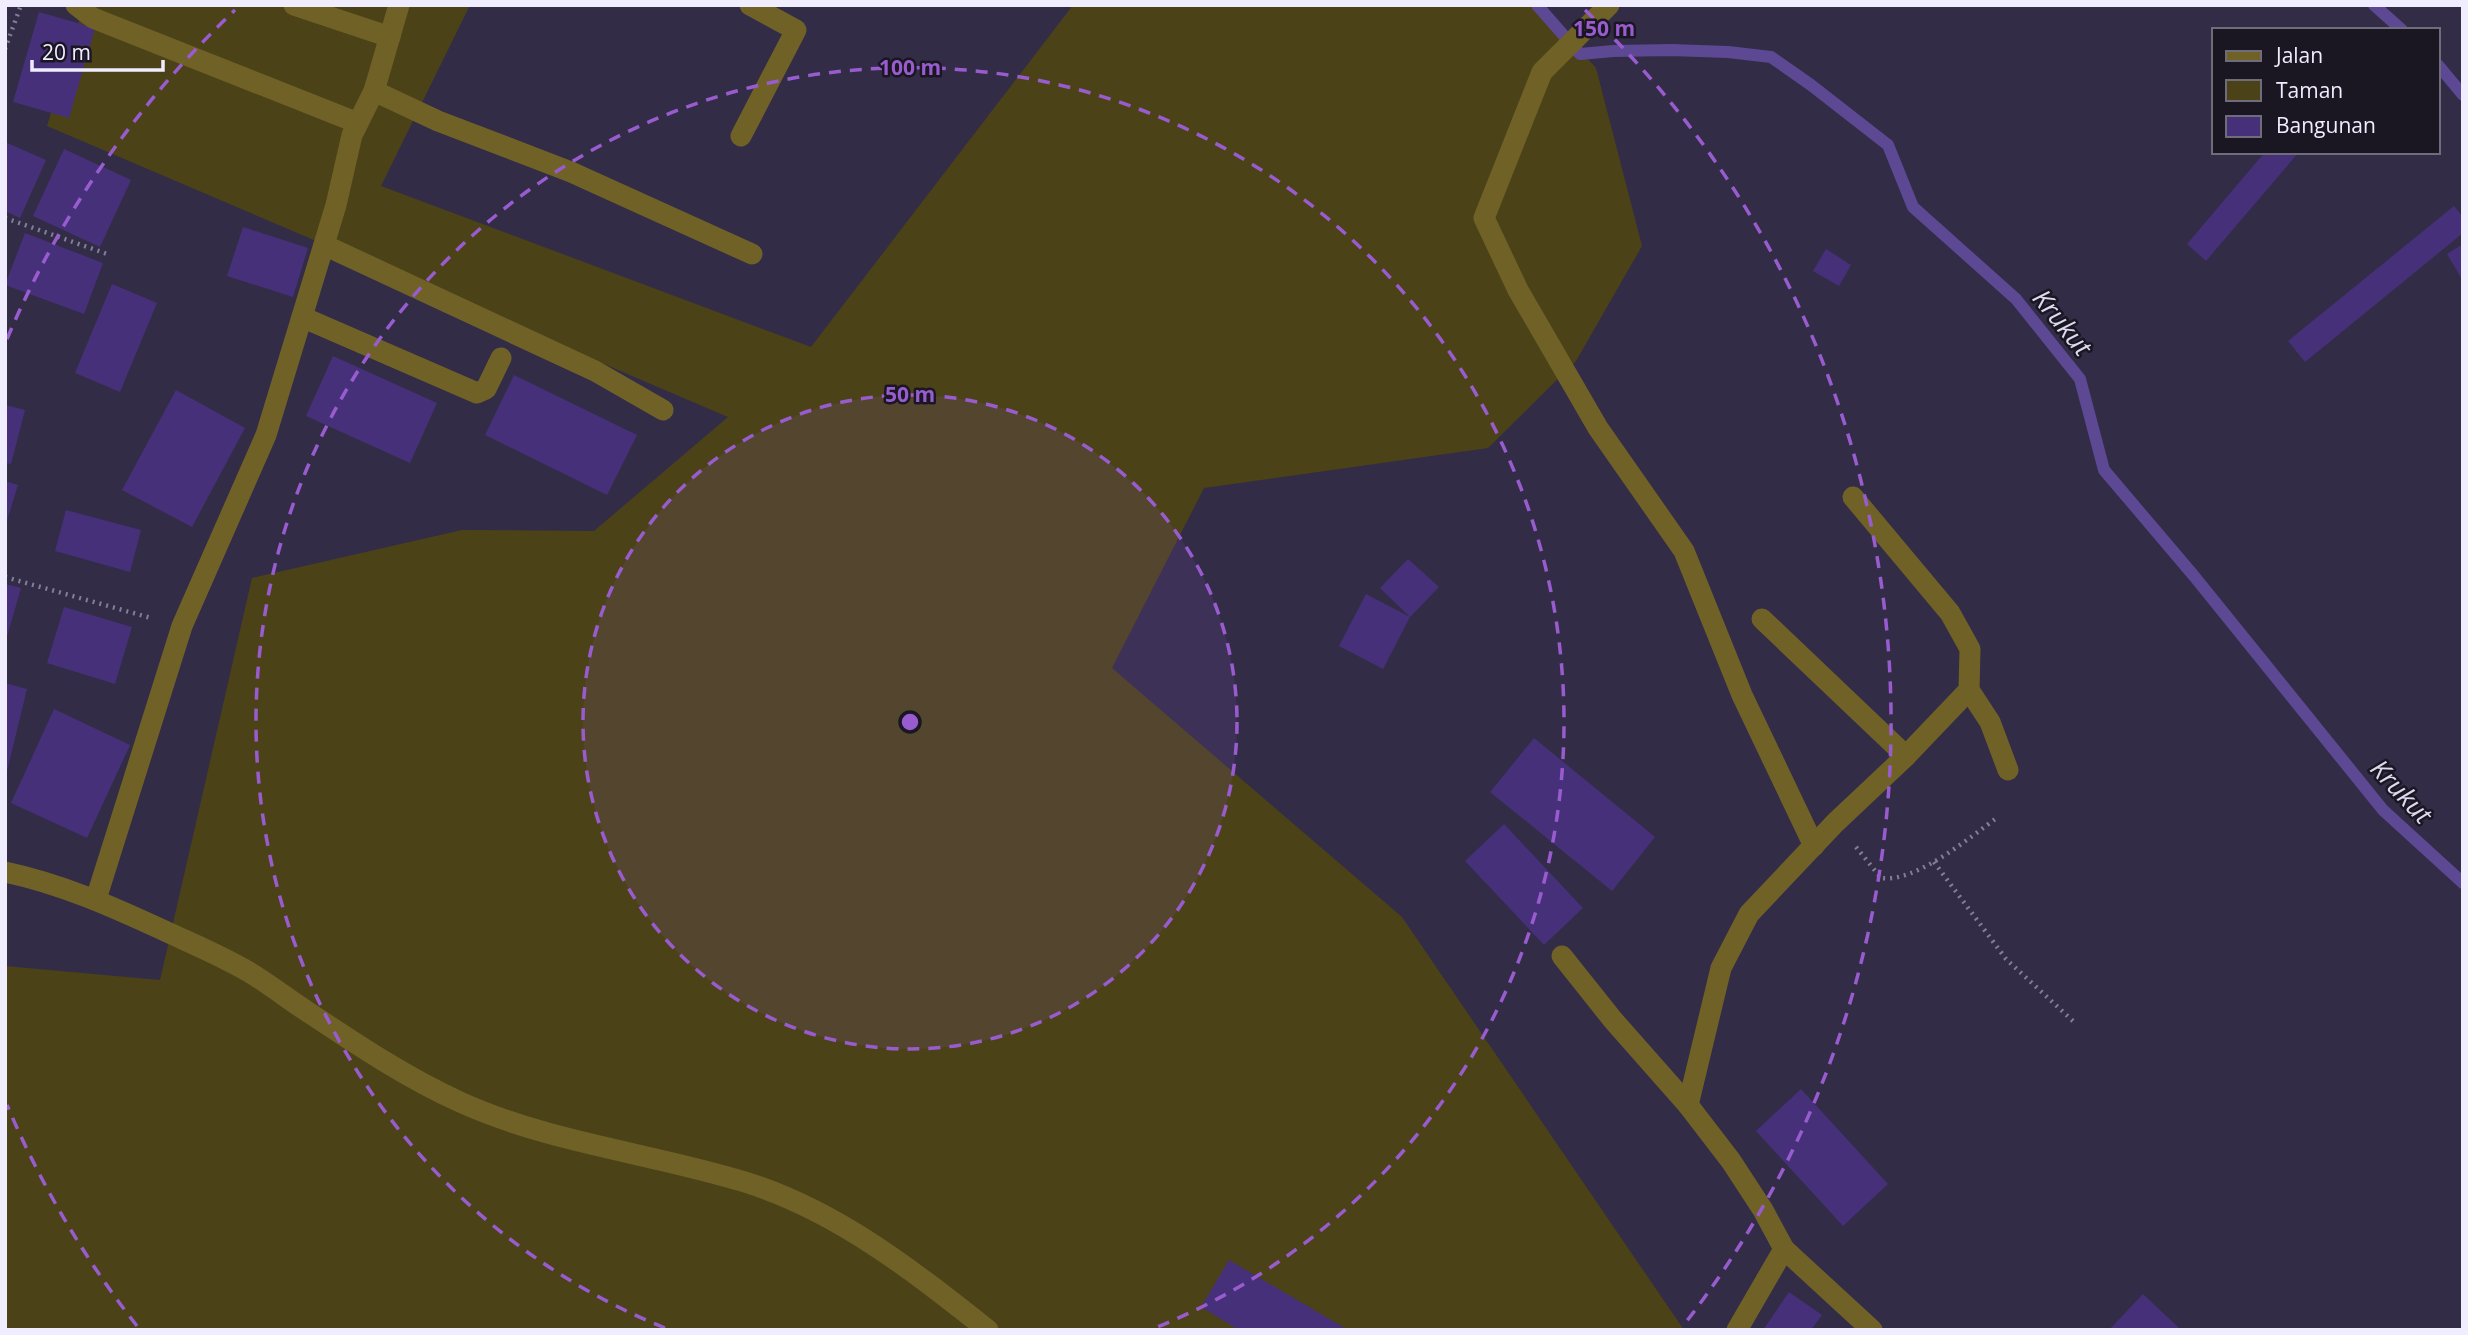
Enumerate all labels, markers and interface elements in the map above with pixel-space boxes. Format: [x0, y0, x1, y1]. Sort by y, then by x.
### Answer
text: 150 m [1573, 14, 1635, 42]
scale bar [32, 28, 163, 72]
legend [2212, 28, 2440, 154]
text: 20 m [42, 38, 91, 66]
text: Jalan [2274, 41, 2323, 69]
text: 100 m [879, 53, 941, 81]
text: Taman [2276, 76, 2343, 104]
text: Bangunan [2276, 111, 2376, 139]
water label: Krukut [2025, 281, 2102, 364]
text: 50 m [885, 380, 935, 408]
centre of rings [898, 710, 922, 734]
water label: Krukut [2363, 751, 2442, 832]

